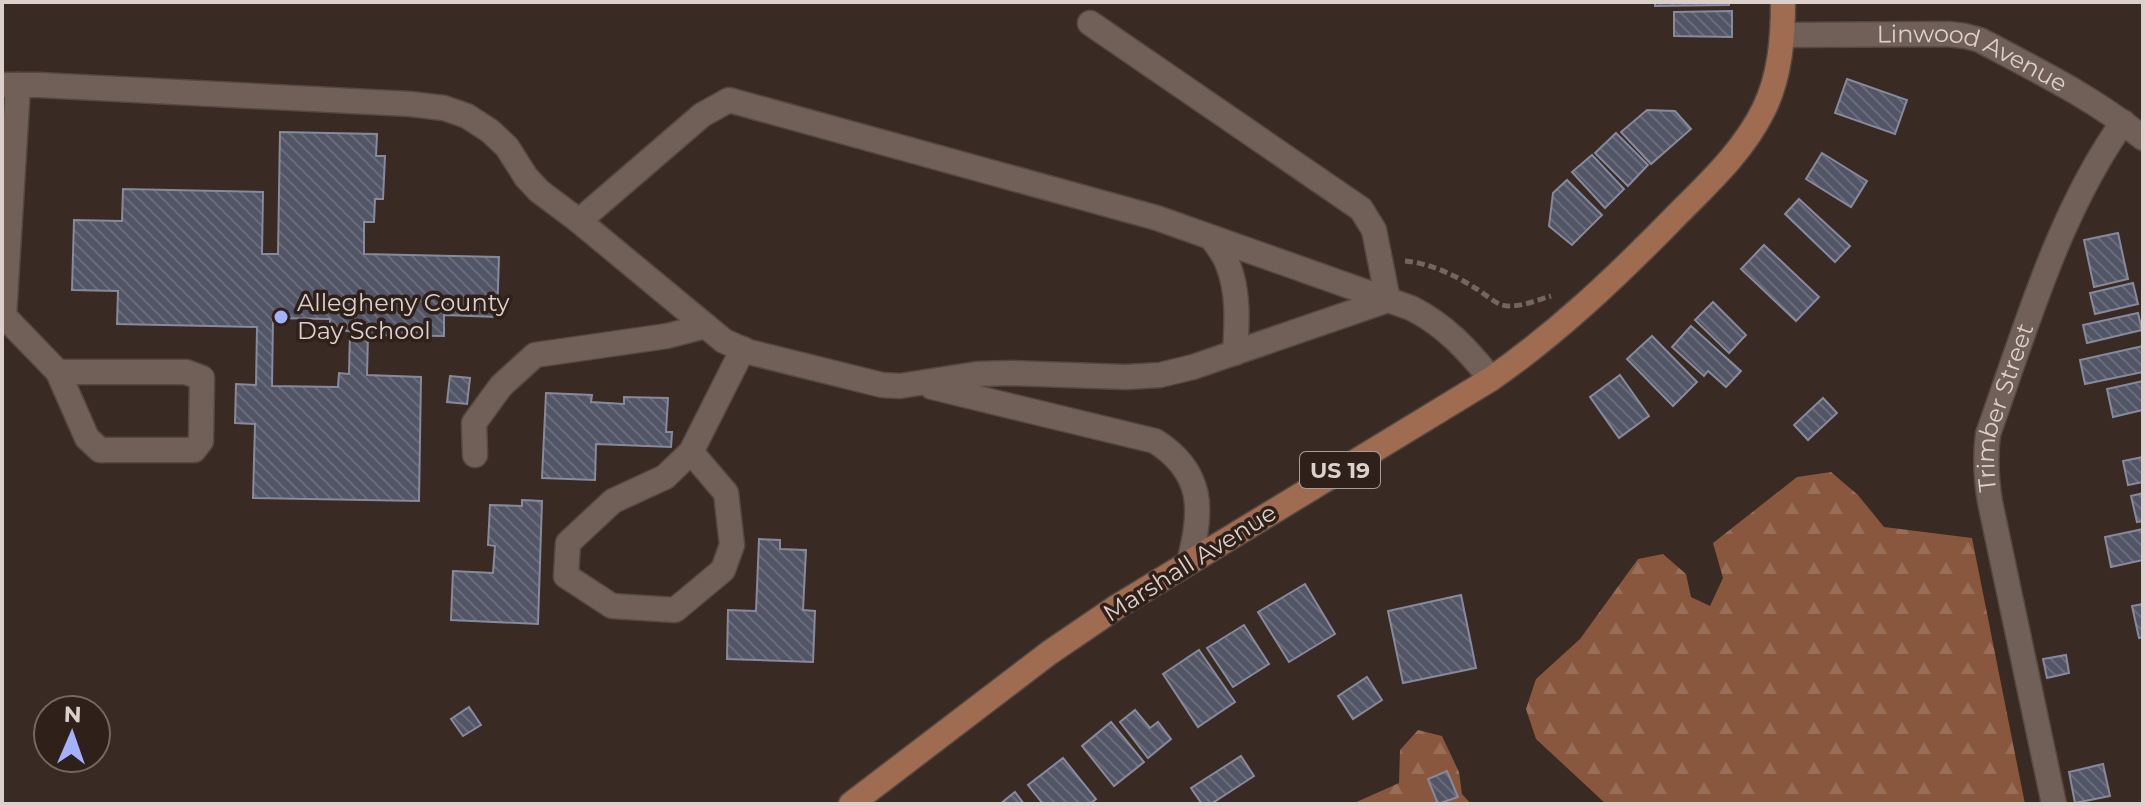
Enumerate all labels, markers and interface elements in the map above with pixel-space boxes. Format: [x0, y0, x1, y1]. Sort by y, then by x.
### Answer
street label: Linwood Avenue [1877, 19, 2073, 98]
place label: Allegheny County Day School [297, 288, 510, 345]
marker: Allegheny County Day School [272, 308, 290, 326]
street label: Trimber Street [1971, 319, 2039, 494]
road number: US 19 [1300, 452, 1380, 488]
street label: Marshall Avenue [1098, 498, 1282, 627]
north arrow [32, 694, 112, 774]
text: N [63, 701, 82, 728]

